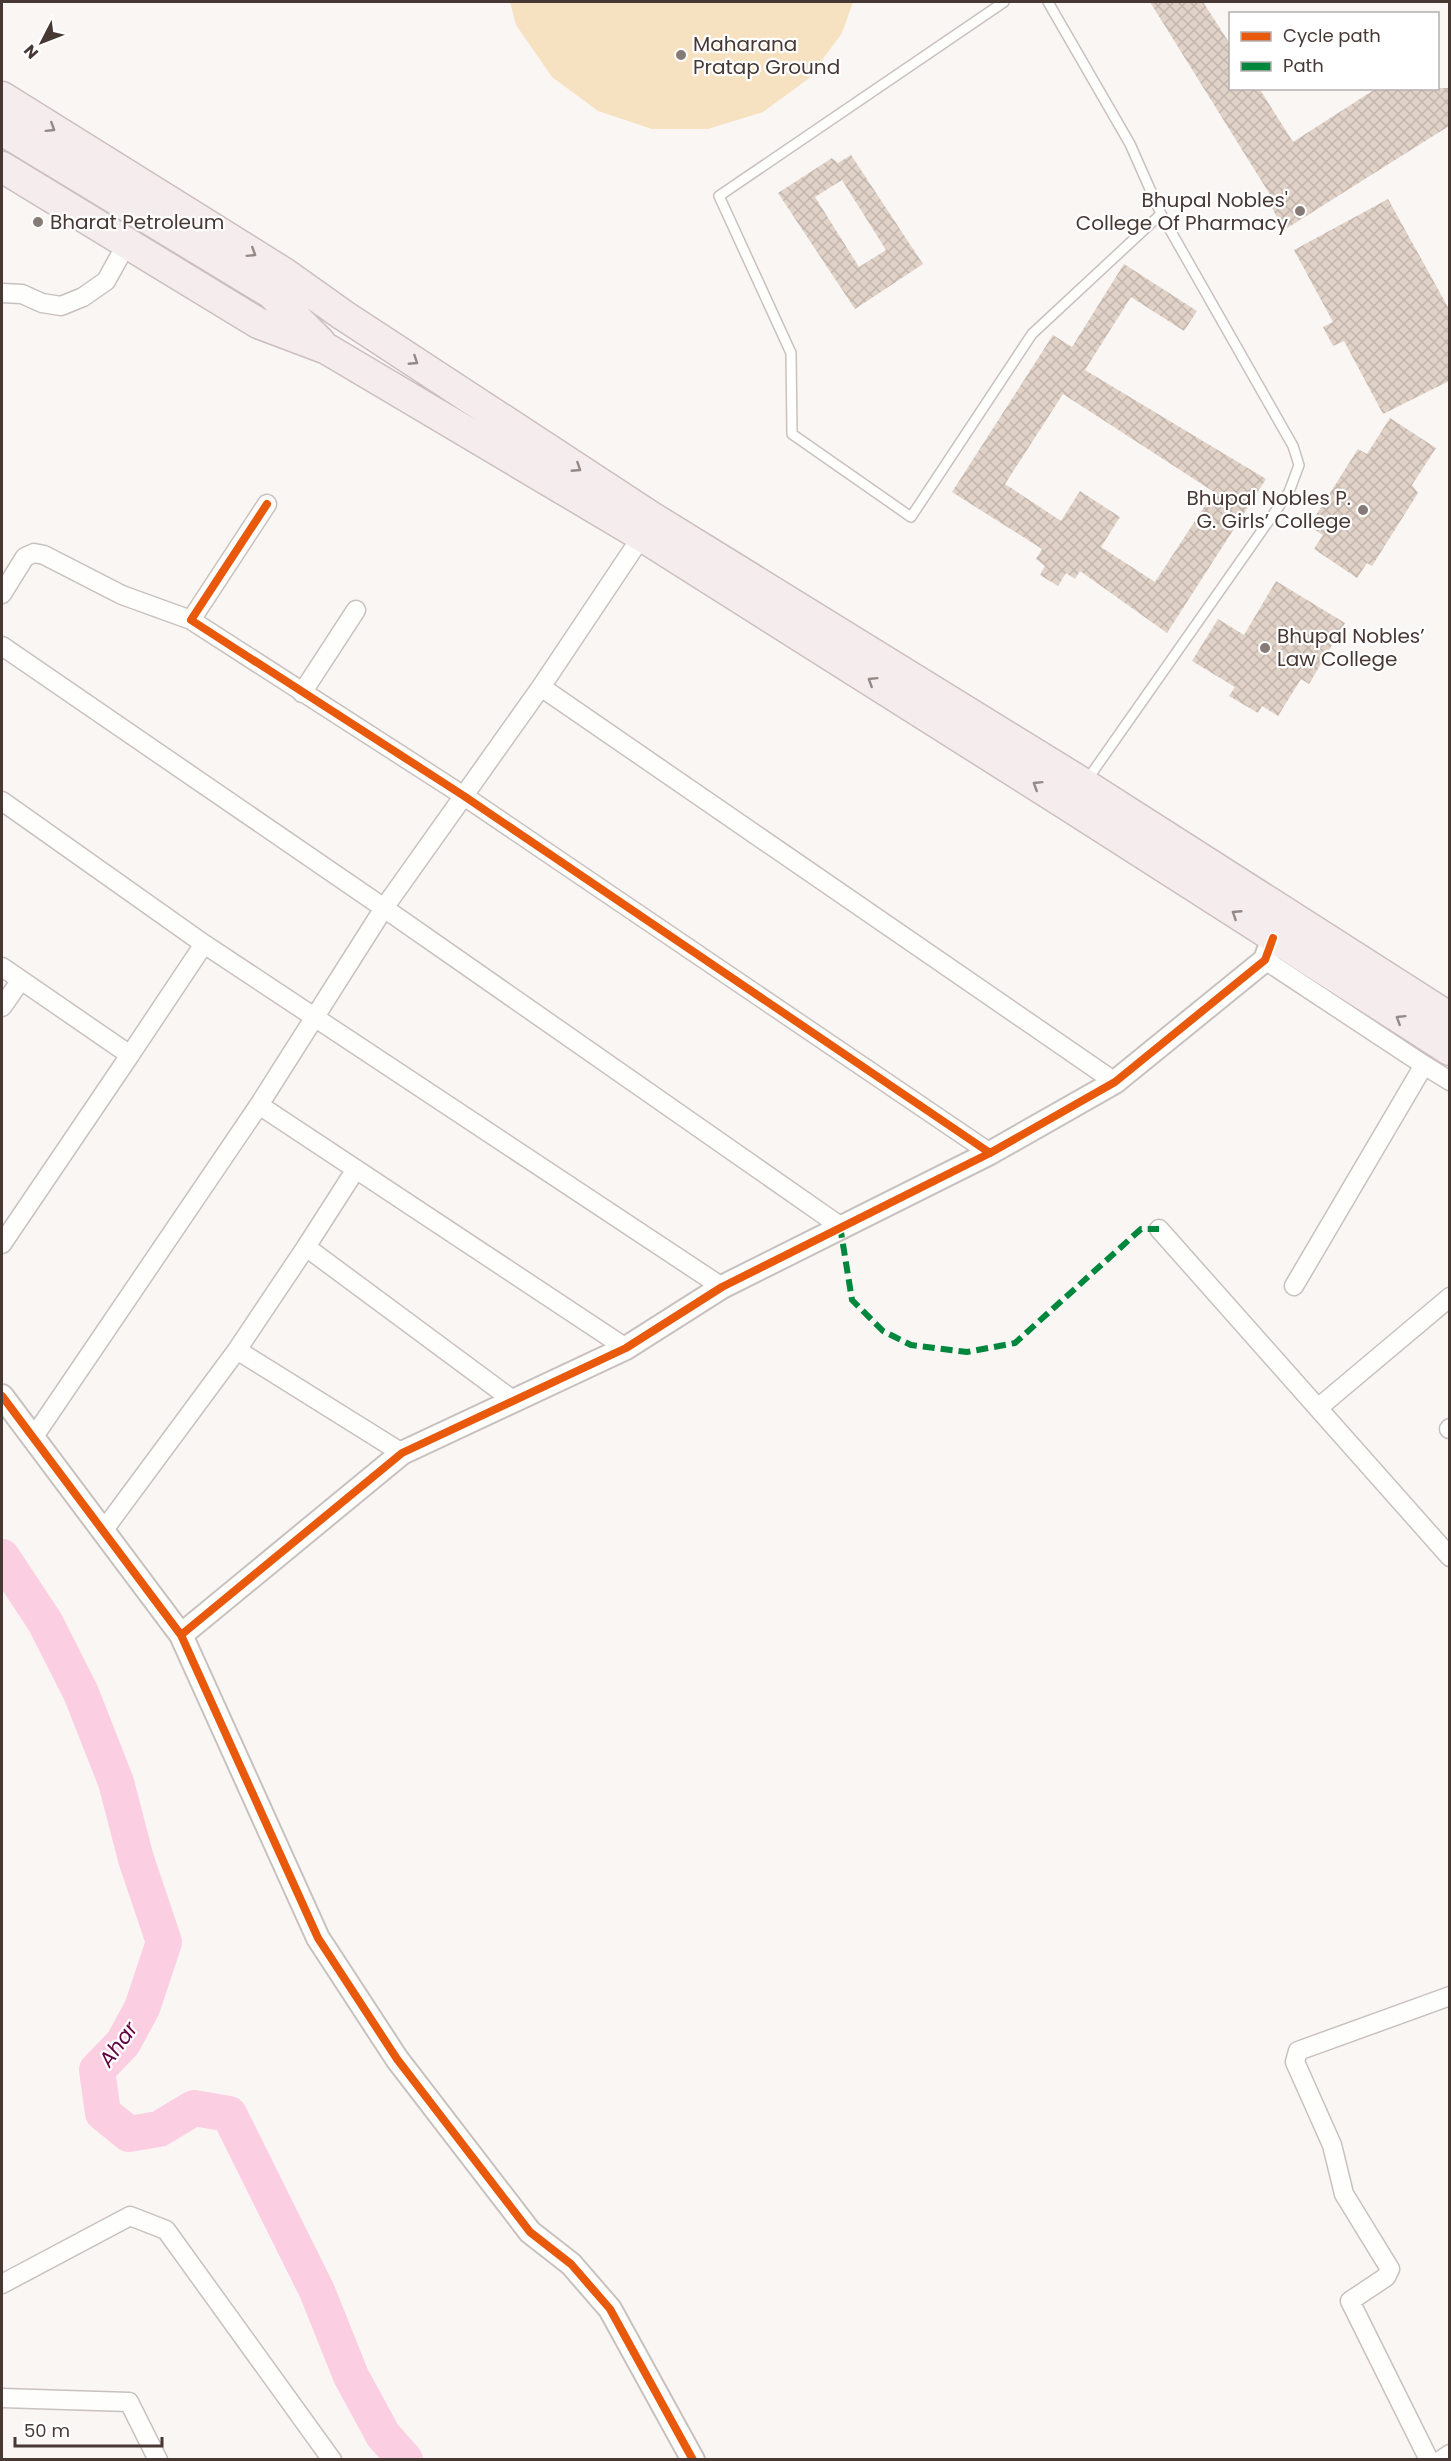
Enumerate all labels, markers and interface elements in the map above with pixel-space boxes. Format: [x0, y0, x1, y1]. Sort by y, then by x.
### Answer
north arrow [12, 12, 72, 72]
legend [1229, 12, 1439, 90]
text: Cycle path [1283, 23, 1381, 48]
place label: Maharana Pratap Ground [693, 30, 840, 81]
text: N [19, 40, 44, 64]
marker: Maharana Pratap Ground [674, 48, 688, 62]
text: Path [1283, 53, 1324, 78]
one-way arrow [45, 120, 55, 132]
place label: Bhupal Nobles' College Of Pharmacy [1076, 186, 1288, 237]
marker: Bhupal Nobles' College Of Pharmacy [1293, 204, 1307, 218]
place label: Bharat Petroleum [50, 208, 224, 236]
marker: Bharat Petroleum [31, 215, 45, 229]
one-way arrow [246, 246, 256, 258]
one-way arrow [408, 354, 418, 366]
one-way arrow [571, 461, 582, 472]
place label: Bhupal Nobles P. G. Girls’ College [1187, 484, 1351, 535]
marker: Bhupal Nobles P. G. Girls’ College [1356, 503, 1370, 517]
place label: Bhupal Nobles’ Law College [1277, 622, 1425, 673]
marker: Bhupal Nobles’ Law College [1258, 641, 1272, 655]
one-way arrow [868, 677, 878, 689]
one-way arrow [1033, 781, 1043, 793]
one-way arrow [1232, 910, 1243, 921]
one-way arrow [1396, 1015, 1407, 1026]
water label: Ahar [91, 2014, 145, 2073]
scale bar [15, 2410, 162, 2448]
text: 50 m [24, 2418, 70, 2443]

